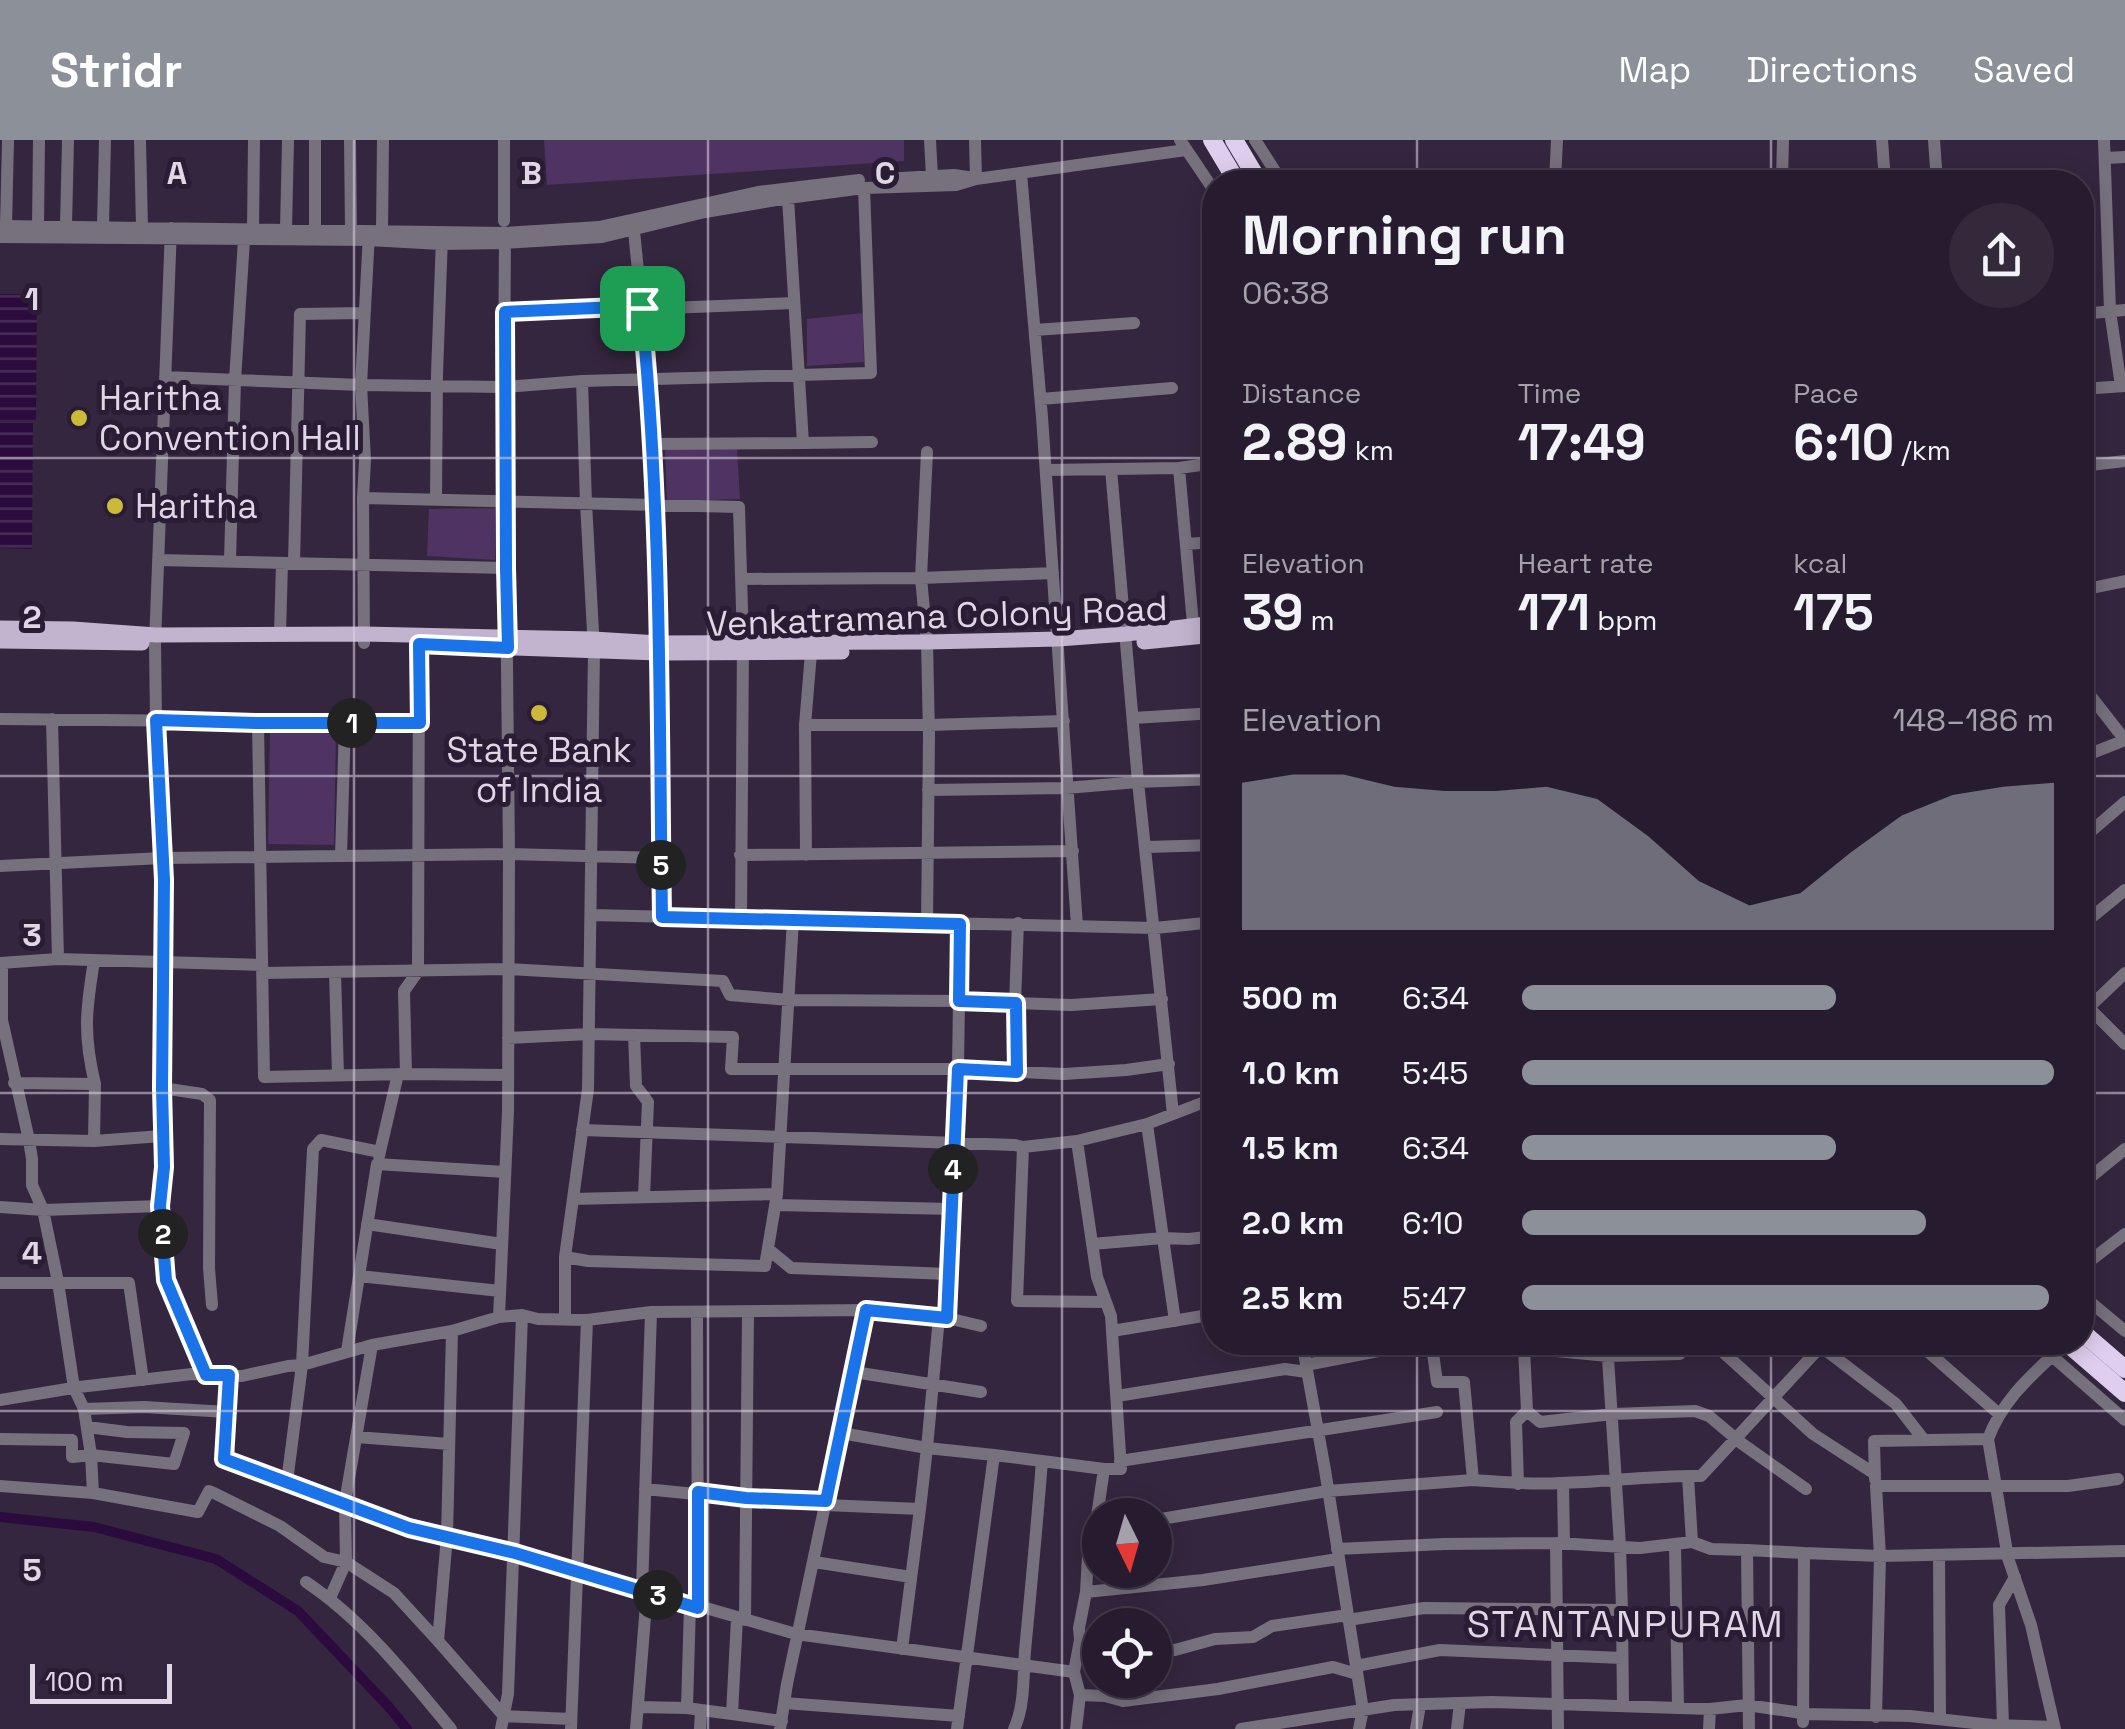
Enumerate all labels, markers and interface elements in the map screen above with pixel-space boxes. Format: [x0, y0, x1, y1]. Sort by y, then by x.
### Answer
text: Stridr [50, 40, 182, 101]
text: Map [1618, 48, 1691, 92]
text: Directions [1746, 48, 1918, 92]
text: Saved [1973, 48, 2075, 92]
text: A [167, 153, 187, 193]
text: B [520, 153, 542, 193]
text: C [875, 153, 895, 193]
text: Morning run [1242, 200, 1567, 270]
button: share [1949, 203, 2054, 308]
pin [600, 266, 685, 351]
text: 06:38 [1242, 273, 1329, 313]
text: 1 [25, 279, 39, 319]
icon: arrive [615, 281, 670, 336]
text: Distance [1242, 375, 1361, 411]
text: Time [1518, 375, 1581, 411]
text: Pace [1793, 375, 1859, 411]
place label: Haritha Convention Hall [99, 376, 361, 460]
marker: Haritha Convention Hall [68, 407, 90, 429]
text: 2.89 [1242, 411, 1348, 475]
text: 17:49 [1518, 411, 1646, 475]
text: 6:10 [1793, 411, 1894, 475]
text: km [1348, 432, 1394, 468]
text: /km [1894, 432, 1951, 468]
place label: Haritha [135, 484, 258, 528]
marker: Haritha [104, 495, 126, 517]
text: Elevation [1242, 545, 1365, 581]
text: Heart rate [1518, 545, 1654, 581]
text: kcal [1793, 545, 1847, 581]
text: 39 [1242, 581, 1303, 645]
text: 171 [1518, 581, 1590, 645]
text: 175 [1793, 581, 1874, 645]
street label: Venkatramana Colony Road [706, 586, 1168, 646]
text: 2 [22, 597, 42, 637]
text: m [1303, 602, 1335, 638]
text: bpm [1590, 602, 1657, 638]
pin: 1 [327, 698, 377, 748]
text: Elevation [1242, 700, 1382, 740]
text: 148–186 m [1893, 700, 2054, 740]
marker: State Bank of India [528, 702, 550, 724]
text: 1 [346, 705, 358, 741]
place label: State Bank of India [446, 728, 632, 812]
pin: 5 [636, 840, 686, 890]
text: 5 [653, 847, 669, 883]
text: 3 [22, 915, 42, 955]
text: 500 m [1242, 978, 1338, 1018]
text: 6:34 [1402, 978, 1469, 1018]
text: 1.0 km [1242, 1053, 1340, 1093]
text: 5:45 [1402, 1053, 1468, 1093]
text: 1.5 km [1242, 1128, 1339, 1168]
text: 6:34 [1402, 1128, 1469, 1168]
pin: 4 [928, 1144, 978, 1194]
text: 4 [944, 1151, 962, 1187]
text: 2.0 km [1242, 1203, 1344, 1243]
text: 6:10 [1402, 1203, 1464, 1243]
pin: 2 [138, 1209, 188, 1259]
text: 2 [155, 1216, 171, 1252]
text: 4 [22, 1233, 42, 1273]
text: 2.5 km [1242, 1278, 1343, 1318]
text: 5:47 [1402, 1278, 1466, 1318]
north arrow [1082, 1498, 1172, 1588]
map controls [1082, 1498, 1172, 1698]
text: 5 [22, 1550, 42, 1590]
pin: 3 [633, 1570, 683, 1620]
text: 3 [649, 1577, 667, 1613]
district label: STANTANPURAM [1467, 1600, 1785, 1648]
button: locate [1082, 1608, 1172, 1698]
scale bar [30, 1659, 172, 1704]
text: 100 m [45, 1663, 124, 1699]

